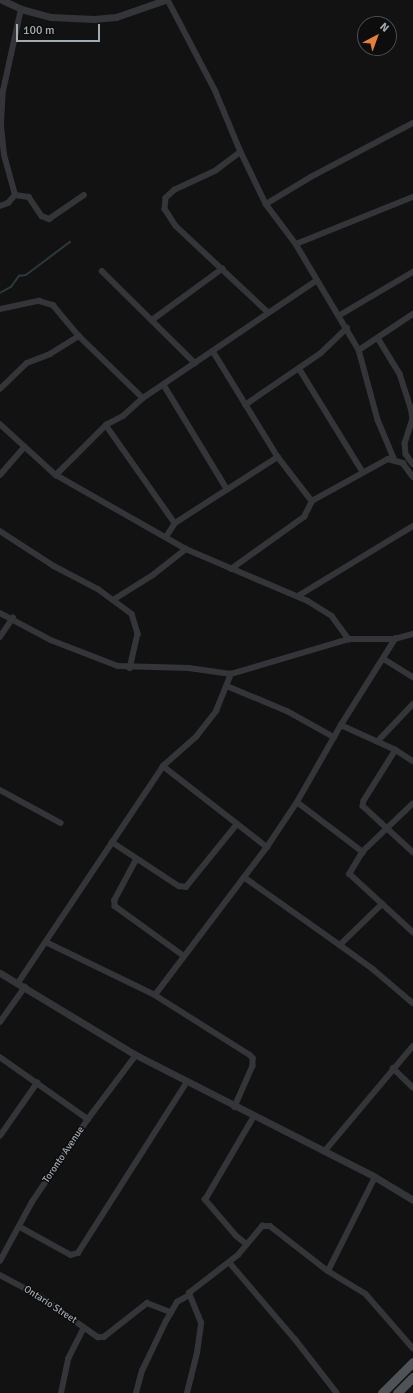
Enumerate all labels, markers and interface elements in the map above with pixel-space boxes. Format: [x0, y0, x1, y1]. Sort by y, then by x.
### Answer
scale bar [18, 16, 102, 42]
north arrow [357, 16, 397, 56]
text: N [377, 20, 392, 35]
text: 100 m [23, 23, 55, 38]
street label: Toronto Avenue [41, 1124, 87, 1186]
street label: Ontario Street [21, 1283, 79, 1327]

